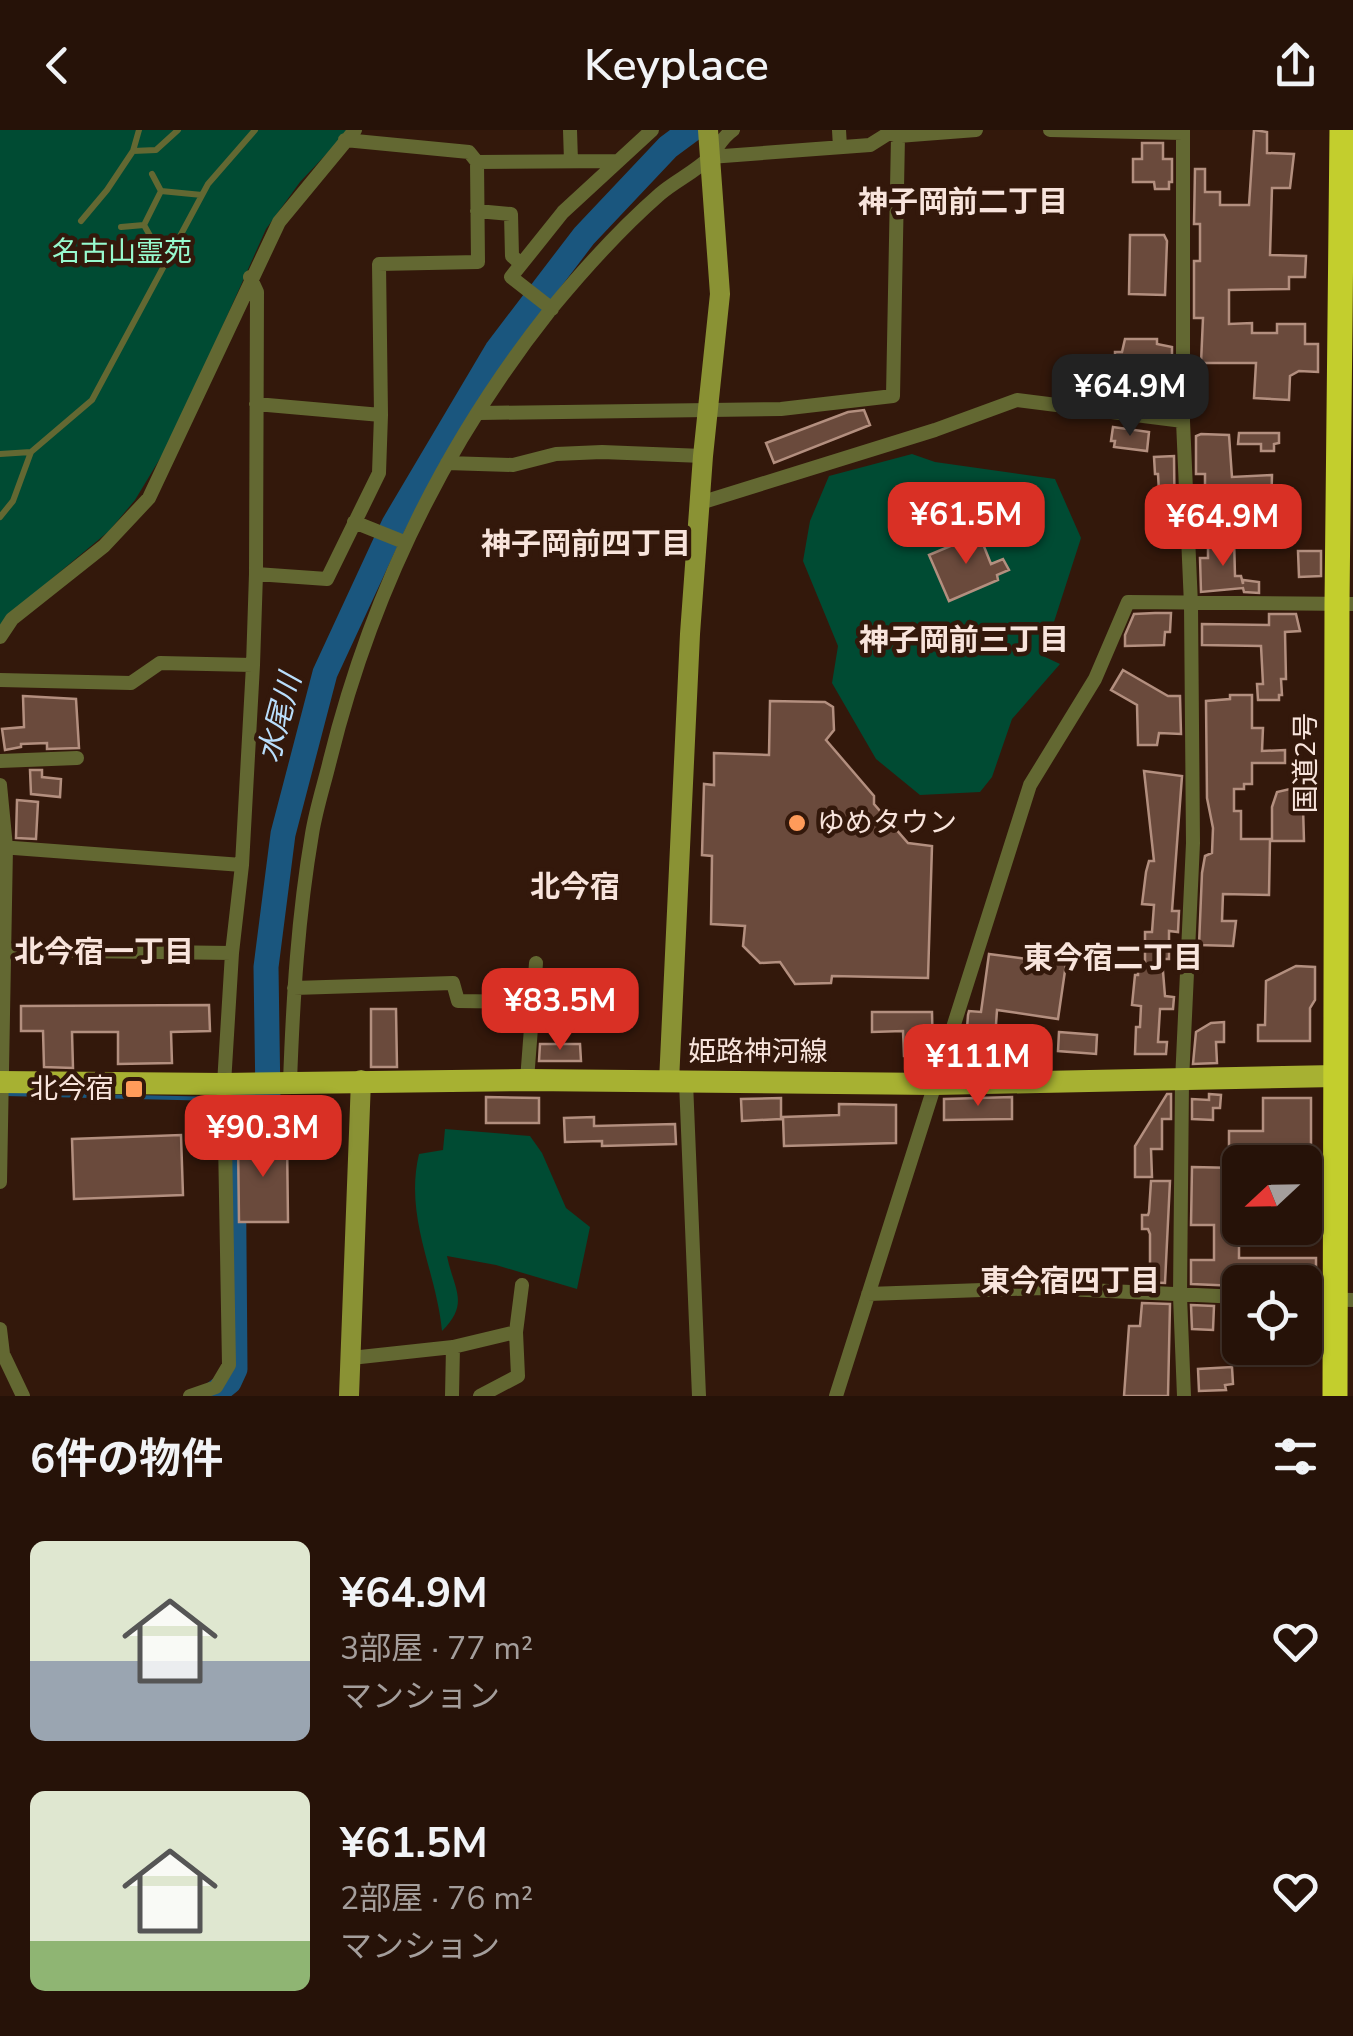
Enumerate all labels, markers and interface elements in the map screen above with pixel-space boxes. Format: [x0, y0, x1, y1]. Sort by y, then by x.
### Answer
text: Keyplace [584, 35, 769, 96]
icon: back [30, 38, 85, 93]
icon: share [1268, 38, 1323, 93]
district label: 神子岡前二丁目 [858, 182, 1068, 223]
park label: 名古山霊苑 [52, 233, 192, 271]
pin: ¥64.9M [1049, 354, 1211, 439]
text: ¥64.9M [1074, 365, 1186, 408]
pin: ¥61.5M [885, 482, 1047, 567]
pin: ¥64.9M [1142, 484, 1304, 569]
text: ¥61.5M [910, 493, 1022, 536]
text: ¥64.9M [1167, 495, 1279, 538]
district label: 神子岡前四丁目 [481, 524, 691, 565]
district label: 神子岡前三丁目 [859, 620, 1069, 661]
water label: 水尾川 [249, 666, 312, 767]
street label: 国道2号 [1287, 713, 1325, 813]
place label: ゆめタウン [817, 804, 957, 842]
marker: ゆめタウン [786, 812, 808, 834]
district label: 北今宿 [530, 867, 620, 908]
district label: 北今宿一丁目 [14, 932, 194, 973]
district label: 東今宿二丁目 [1023, 938, 1203, 979]
pin: ¥83.5M [479, 968, 641, 1053]
text: ¥83.5M [504, 979, 616, 1022]
pin: ¥111M [908, 1024, 1048, 1109]
street label: 姫路神河線 [688, 1033, 828, 1071]
text: ¥111M [926, 1035, 1030, 1078]
place label: 北今宿 [30, 1070, 114, 1108]
marker: 北今宿 [123, 1078, 145, 1100]
pin: ¥90.3M [182, 1095, 344, 1180]
text: ¥90.3M [207, 1106, 319, 1149]
north arrow [1222, 1145, 1322, 1245]
map controls [1222, 1145, 1322, 1365]
district label: 東今宿四丁目 [980, 1261, 1160, 1302]
button: locate [1222, 1265, 1322, 1365]
icon: filters [1268, 1429, 1323, 1484]
text: 6件の物件 [30, 1431, 223, 1488]
text: ¥64.9M [340, 1565, 488, 1622]
icon: home [110, 1581, 230, 1701]
icon: heart [1268, 1614, 1323, 1669]
text: 3部屋 · 77 m² [340, 1627, 533, 1670]
text: マンション [340, 1675, 500, 1718]
text: ¥61.5M [340, 1815, 488, 1872]
icon: home [110, 1831, 230, 1951]
icon: heart [1268, 1864, 1323, 1919]
text: 2部屋 · 76 m² [340, 1877, 533, 1920]
text: マンション [340, 1925, 500, 1968]

